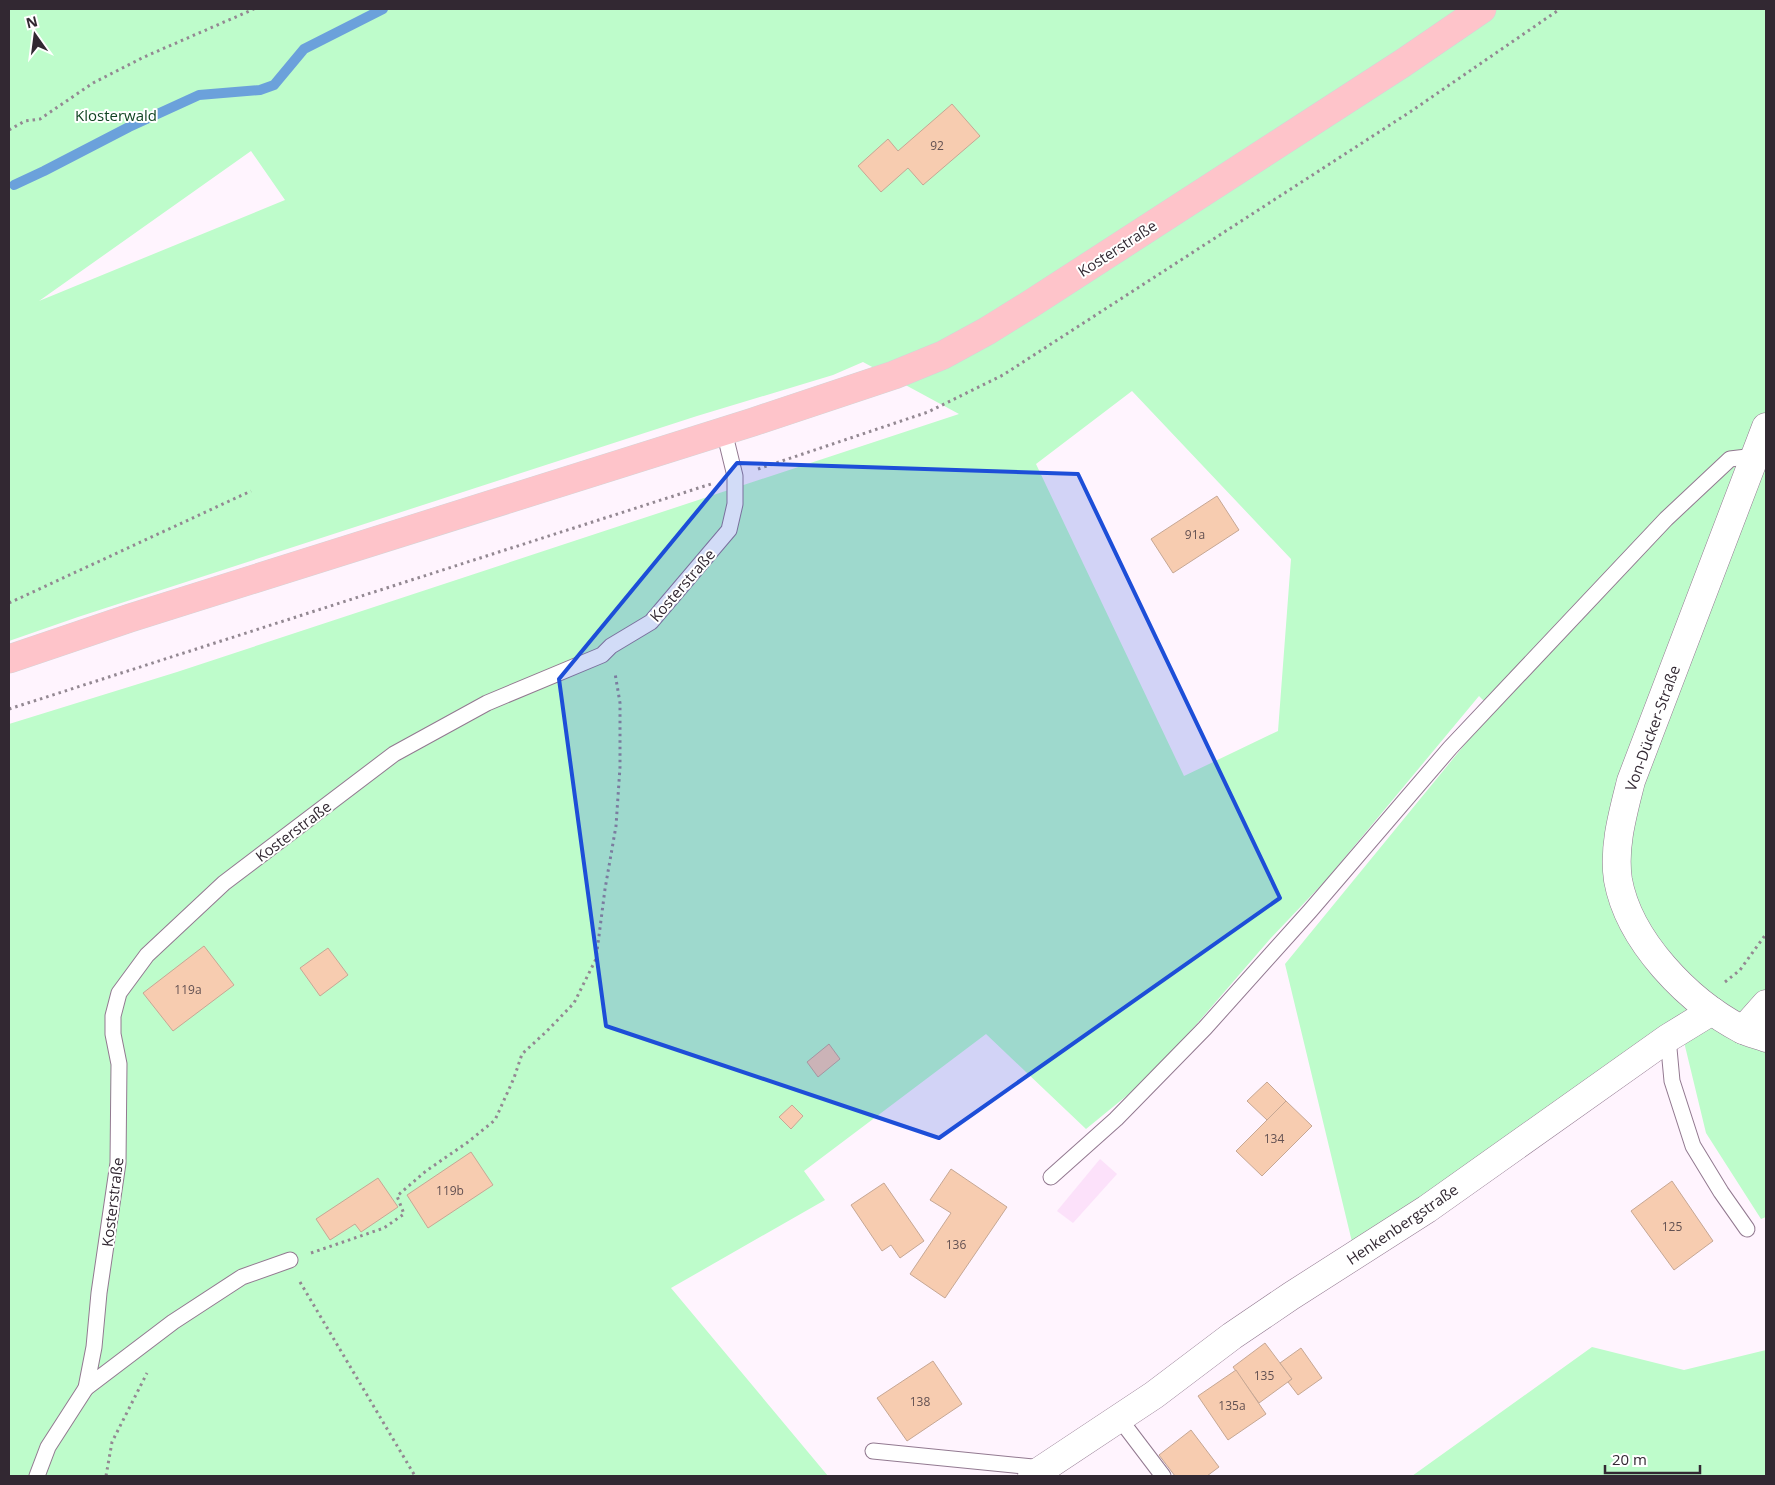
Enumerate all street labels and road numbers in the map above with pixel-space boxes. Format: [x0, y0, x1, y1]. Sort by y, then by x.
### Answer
street label: Kosterstraße [1074, 215, 1160, 281]
street label: Kosterstraße [645, 544, 719, 626]
street label: Von-Dücker-Straße [1620, 662, 1684, 794]
street label: Kosterstraße [251, 796, 335, 866]
street label: Kosterstraße [97, 1156, 127, 1248]
street label: Henkenbergstraße [1342, 1179, 1462, 1269]

